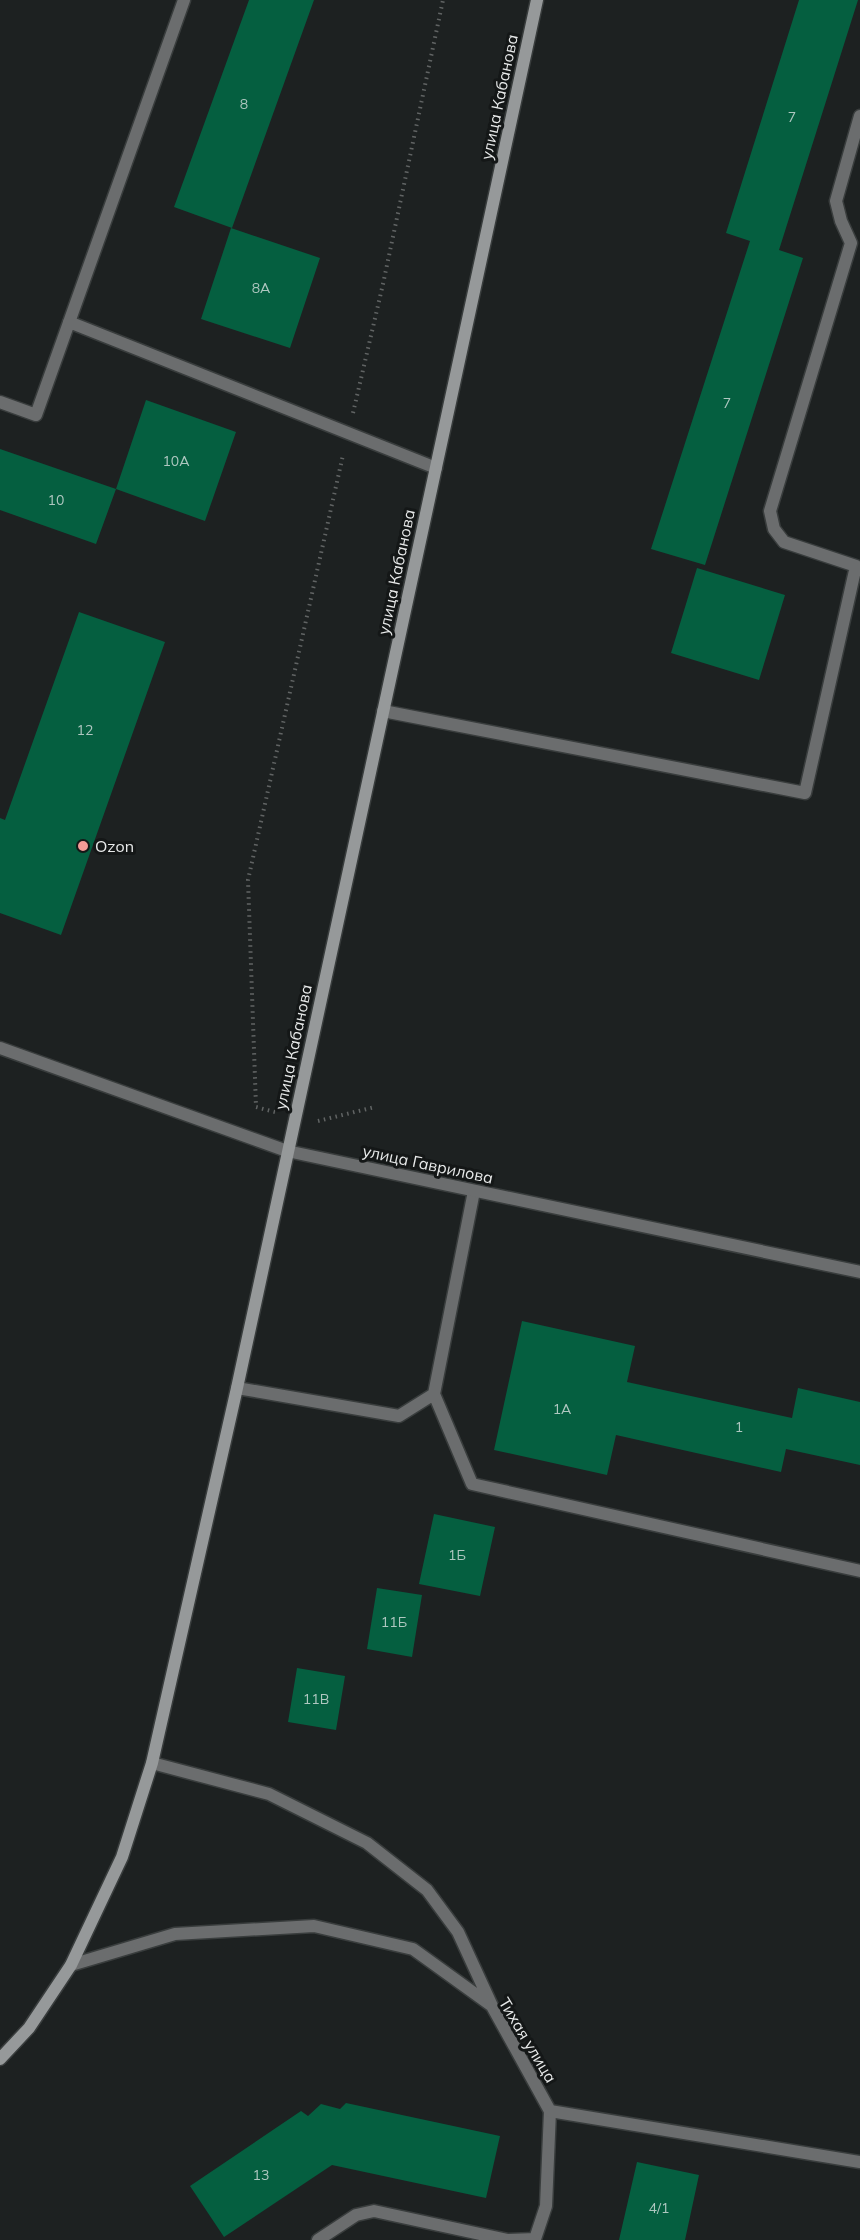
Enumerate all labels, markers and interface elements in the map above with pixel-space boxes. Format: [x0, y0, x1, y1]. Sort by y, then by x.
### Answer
street label: улица Кабанова [476, 32, 522, 162]
house number: 8 [240, 95, 248, 113]
house number: 7 [788, 108, 796, 126]
house number: 8А [252, 279, 271, 297]
house number: 7 [723, 394, 731, 412]
house number: 10А [162, 452, 190, 470]
house number: 10 [48, 491, 64, 509]
street label: улица Кабанова [373, 507, 419, 637]
house number: 12 [77, 721, 93, 739]
place label: Ozon [95, 836, 134, 856]
marker: Ozon [76, 839, 90, 853]
street label: улица Кабанова [270, 982, 316, 1112]
street label: улица Гаврилова [361, 1140, 495, 1188]
house number: 1А [553, 1400, 572, 1418]
house number: 1 [735, 1418, 743, 1436]
house number: 1Б [448, 1546, 466, 1564]
house number: 11Б [381, 1613, 407, 1631]
house number: 11В [303, 1690, 329, 1708]
street label: Тихая улица [495, 1994, 561, 2086]
house number: 13 [253, 2166, 269, 2184]
house number: 4/1 [649, 2199, 669, 2217]

